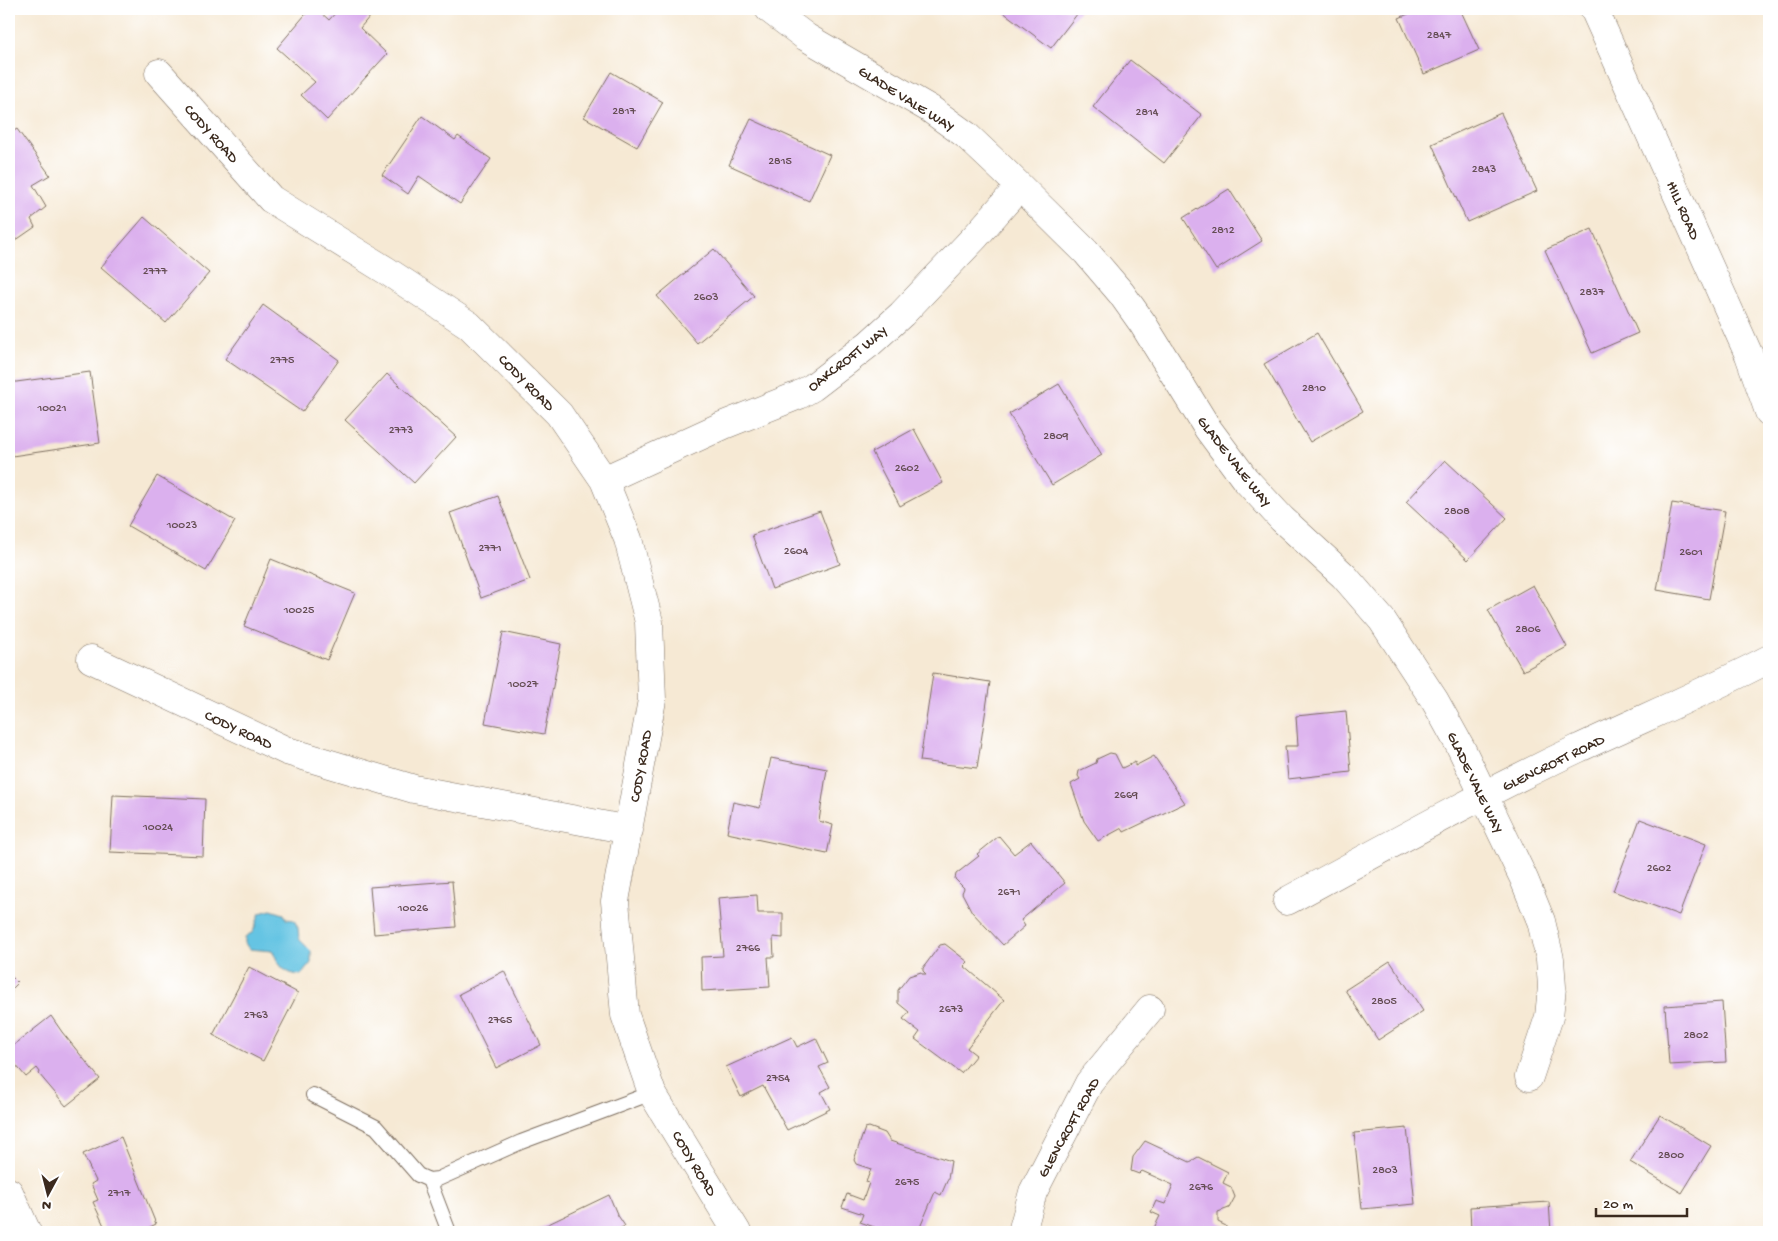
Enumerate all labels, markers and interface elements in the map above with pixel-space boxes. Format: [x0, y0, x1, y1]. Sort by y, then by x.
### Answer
house number: 2847 [1427, 29, 1452, 43]
street label: GLADE VALE WAY [854, 63, 958, 137]
street label: CODY ROAD [179, 101, 242, 168]
house number: 2817 [612, 105, 637, 119]
house number: 2814 [1136, 106, 1159, 120]
house number: 2815 [768, 155, 792, 169]
house number: 2843 [1472, 163, 1496, 177]
street label: HILL ROAD [1661, 179, 1703, 243]
house number: 2812 [1211, 224, 1235, 238]
house number: 2777 [143, 265, 168, 279]
house number: 2837 [1580, 286, 1605, 300]
house number: 2603 [693, 291, 719, 305]
street label: OAKCROFT WAY [805, 323, 892, 396]
street label: CODY ROAD [493, 351, 558, 416]
house number: 2775 [270, 354, 294, 368]
house number: 2810 [1302, 382, 1326, 396]
house number: 10021 [36, 402, 67, 416]
street label: GLADE VALE WAY [1192, 413, 1275, 511]
house number: 2773 [389, 424, 413, 438]
house number: 2809 [1043, 430, 1069, 444]
house number: 2602 [895, 462, 919, 476]
house number: 2808 [1444, 505, 1470, 519]
house number: 10023 [166, 519, 197, 533]
house number: 2771 [478, 542, 502, 556]
house number: 2604 [784, 545, 809, 559]
house number: 2601 [1679, 546, 1703, 560]
house number: 10025 [283, 604, 314, 618]
house number: 2806 [1515, 623, 1542, 637]
house number: 10027 [507, 678, 539, 692]
street label: CODY ROAD [201, 707, 275, 754]
street label: CODY ROAD [627, 729, 657, 804]
street label: GLADE VALE WAY [1442, 729, 1507, 837]
street label: GLENCROFT ROAD [1500, 731, 1608, 796]
house number: 2669 [1114, 789, 1138, 803]
house number: 10024 [142, 821, 173, 835]
house number: 2602 [1647, 862, 1671, 876]
house number: 2671 [997, 886, 1021, 900]
house number: 10026 [397, 902, 429, 916]
house number: 2766 [736, 942, 761, 956]
house number: 2805 [1371, 995, 1397, 1009]
house number: 2673 [939, 1003, 963, 1017]
house number: 2763 [244, 1009, 268, 1023]
house number: 2765 [488, 1014, 512, 1028]
house number: 2802 [1683, 1029, 1709, 1043]
house number: 2754 [766, 1072, 790, 1086]
street label: GLENCROFT ROAD [1035, 1075, 1105, 1181]
street label: CODY ROAD [667, 1128, 720, 1200]
house number: 2800 [1658, 1149, 1684, 1163]
house number: 2803 [1372, 1164, 1398, 1178]
north arrow [22, 1168, 72, 1218]
house number: 2675 [895, 1176, 919, 1190]
house number: 2676 [1189, 1181, 1214, 1195]
scale bar [1596, 1186, 1687, 1218]
house number: 2717 [107, 1187, 131, 1201]
text: N [41, 1195, 52, 1213]
text: 20 m [1603, 1196, 1633, 1214]

